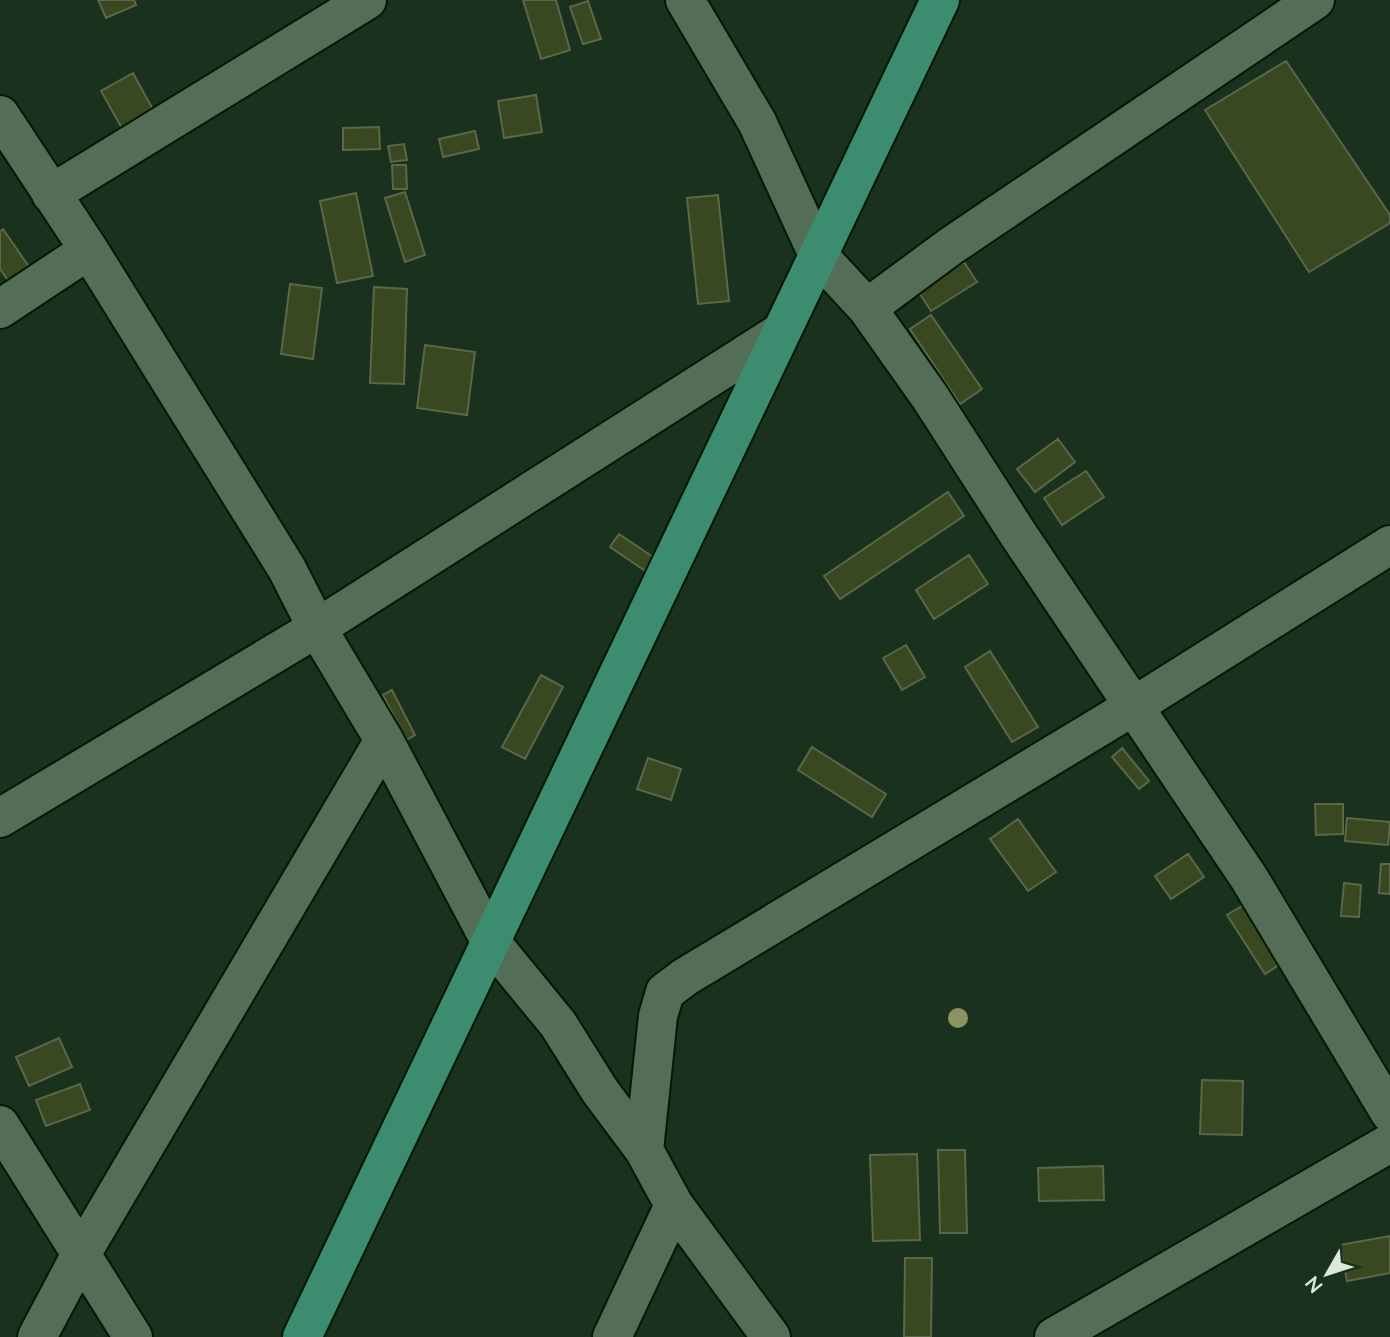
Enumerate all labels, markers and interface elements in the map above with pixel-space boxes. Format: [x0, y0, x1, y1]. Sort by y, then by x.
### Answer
north arrow [1292, 1239, 1362, 1309]
text: N [1300, 1272, 1327, 1298]

